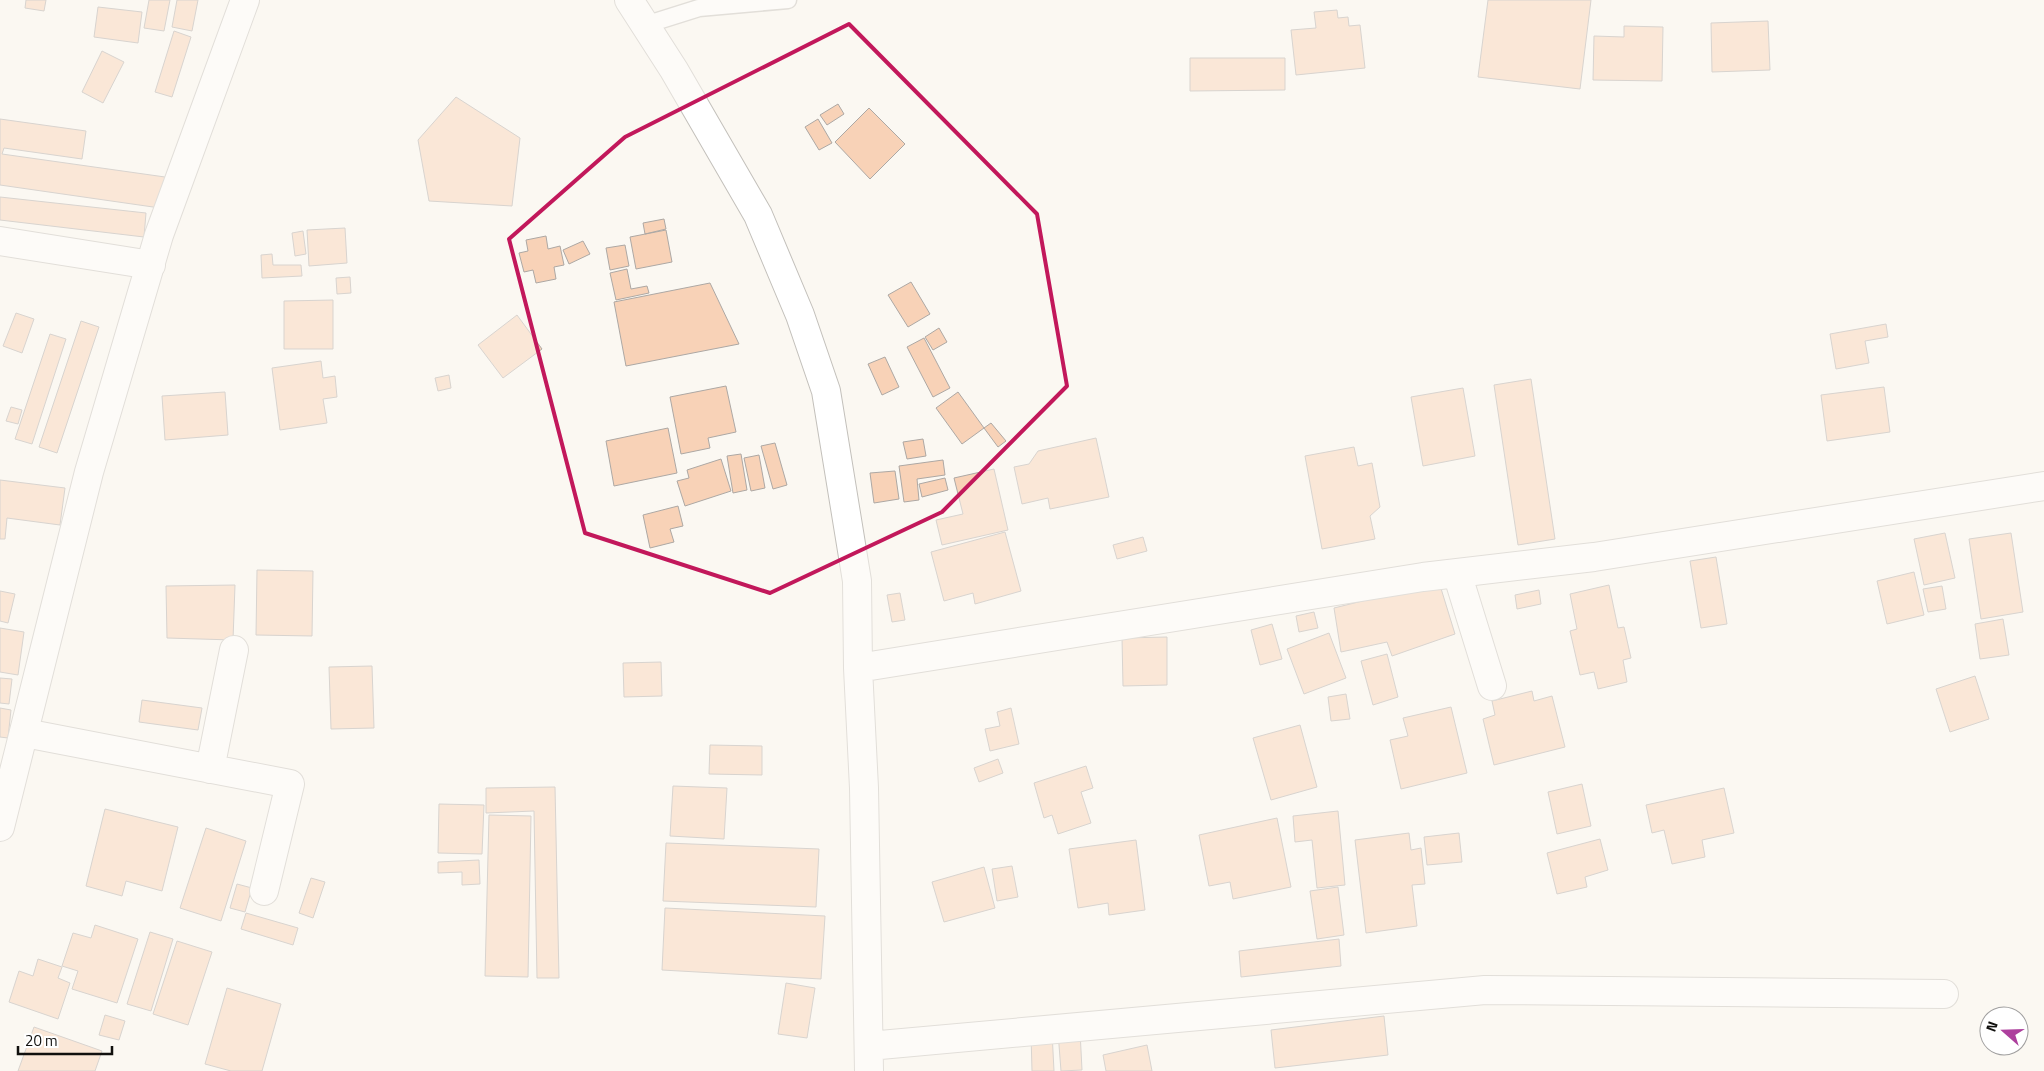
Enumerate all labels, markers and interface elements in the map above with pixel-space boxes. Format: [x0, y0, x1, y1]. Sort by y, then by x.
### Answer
north arrow [1979, 1006, 2029, 1056]
text: N [1980, 1018, 2003, 1035]
scale bar [18, 1024, 111, 1056]
text: 20 m [25, 1029, 58, 1052]

